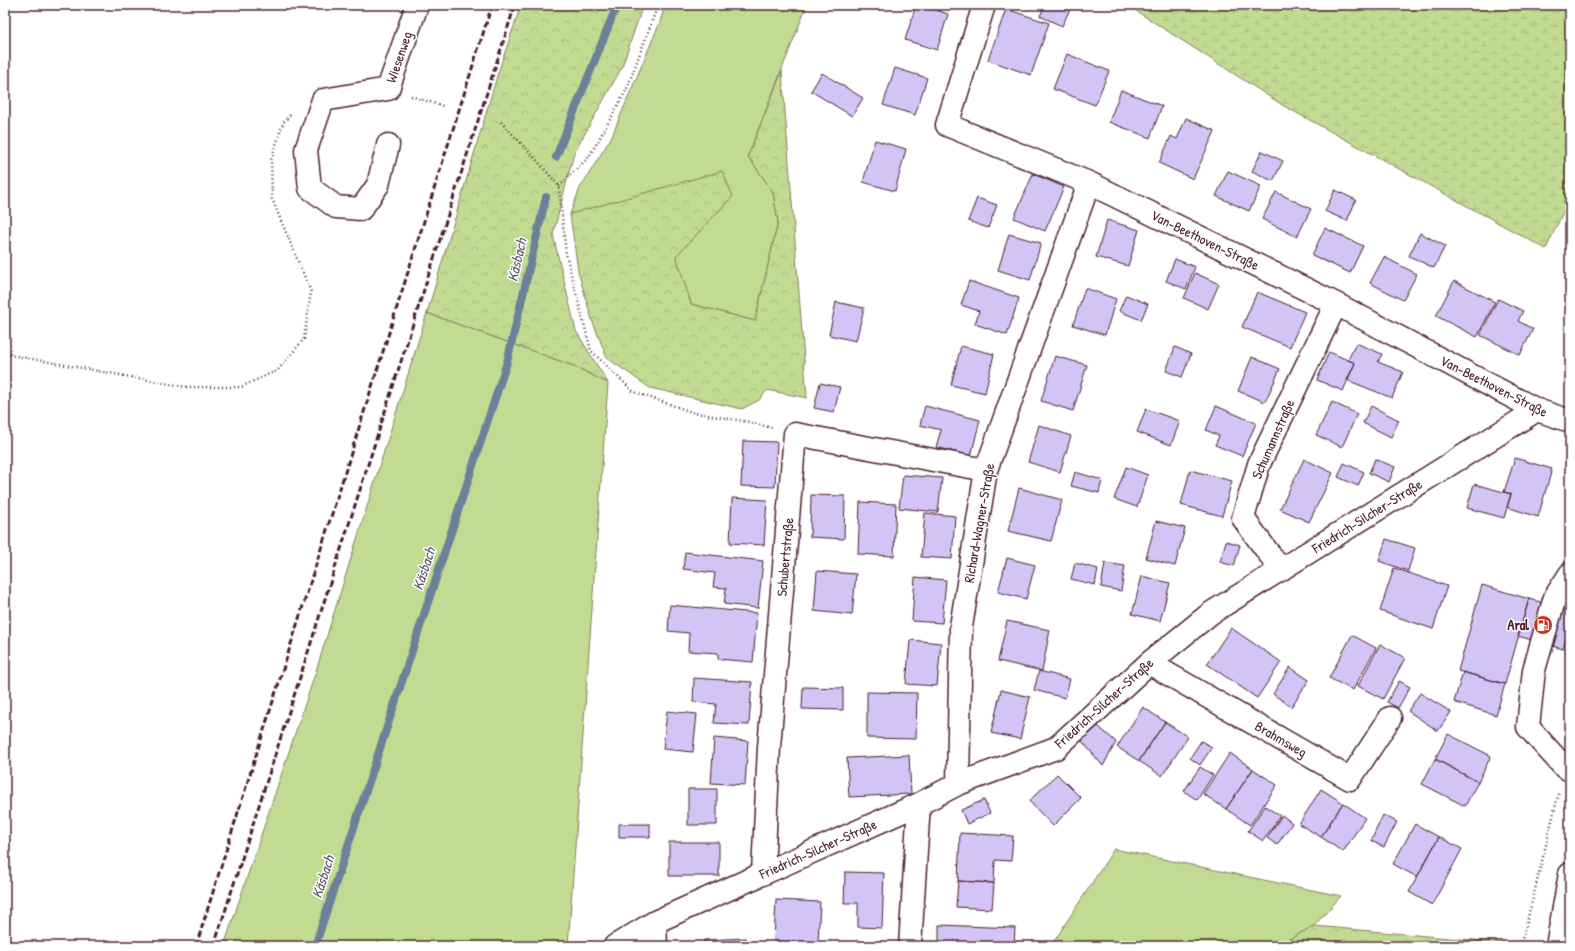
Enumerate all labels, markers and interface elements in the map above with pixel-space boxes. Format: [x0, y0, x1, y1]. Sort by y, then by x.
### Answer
street label: Wiesenweg [381, 29, 417, 85]
street label: Van-Beethoven-Straße [1148, 205, 1263, 275]
water label: Käsbach [501, 235, 532, 284]
street label: Van-Beethoven-Straße [1437, 350, 1552, 422]
street label: Schumannstraße [1247, 396, 1300, 482]
street label: Richard-Wagner-Straße [959, 461, 999, 584]
street label: Friedrich-Silcher-Straße [1307, 474, 1426, 559]
street label: Schubertstraße [772, 516, 798, 597]
water label: Käsbach [407, 543, 441, 593]
fuel station icon: Aral [1532, 614, 1554, 636]
place label: Aral [1508, 615, 1529, 634]
street label: Friedrich-Silcher-Straße [1050, 653, 1158, 753]
street label: Brahmsweg [1251, 716, 1311, 762]
street label: Friedrich-Silcher-Straße [755, 814, 880, 884]
water label: Käsbach [306, 851, 340, 901]

